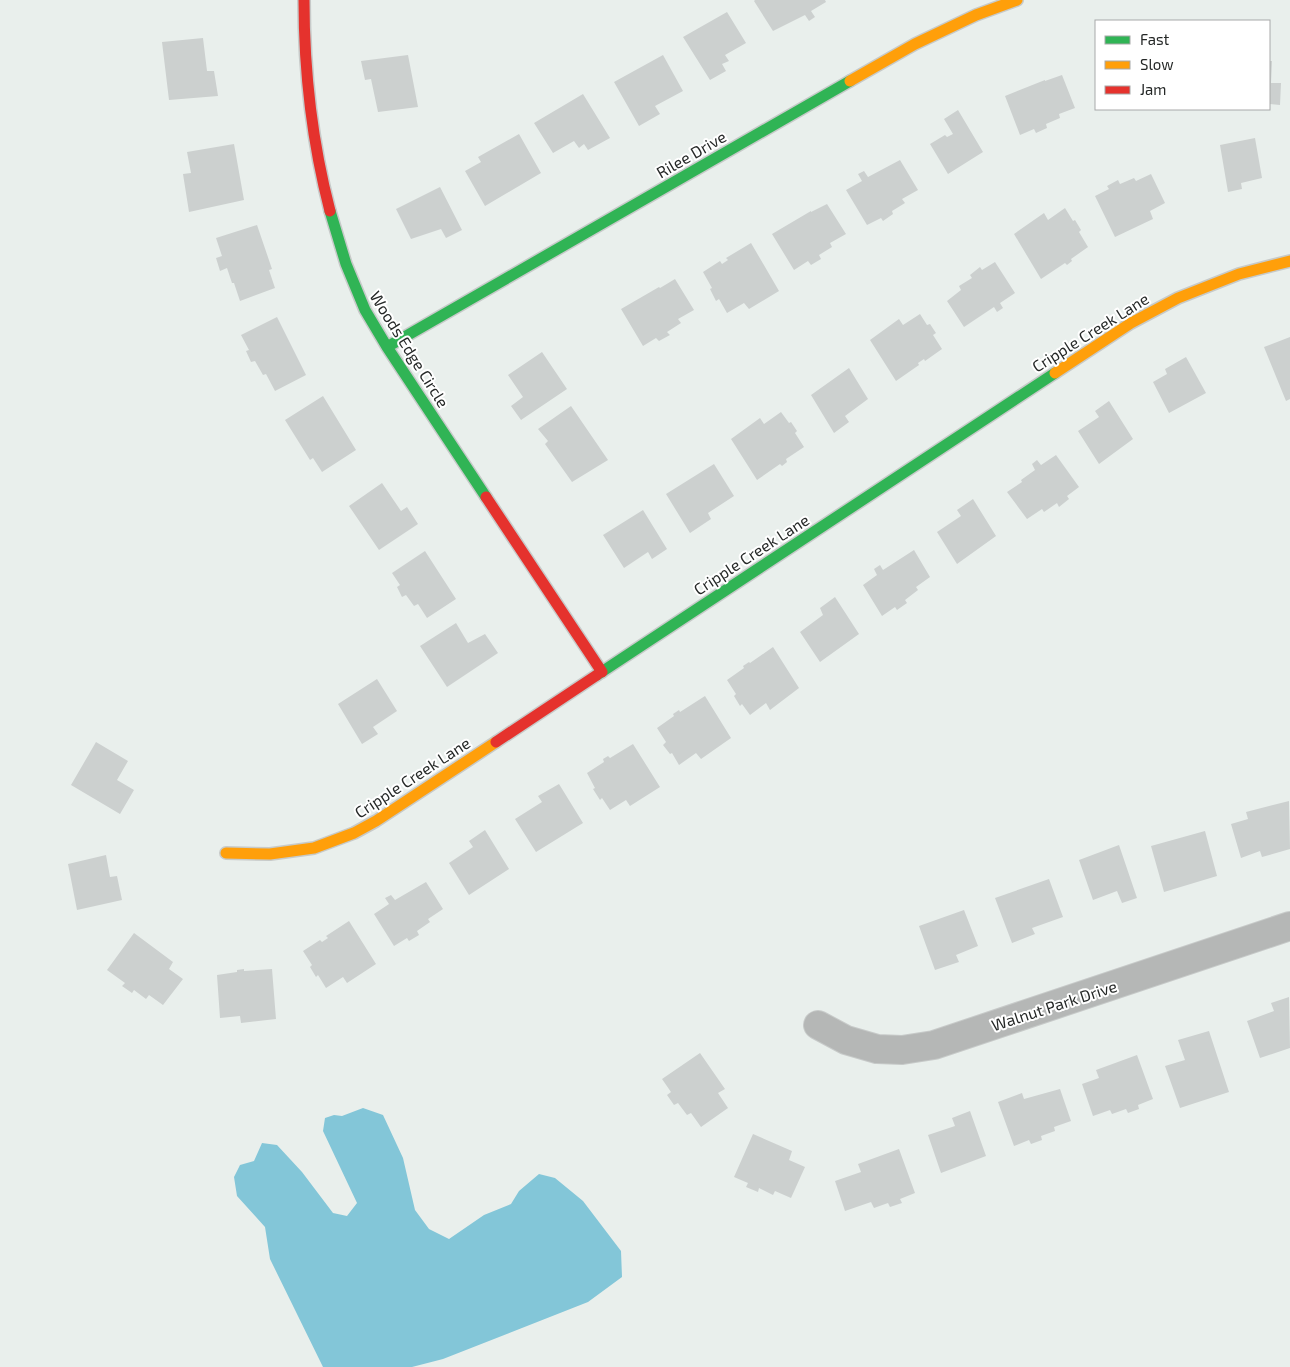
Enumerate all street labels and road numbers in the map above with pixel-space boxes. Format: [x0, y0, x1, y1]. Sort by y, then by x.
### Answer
street label: Rilee Drive [653, 126, 729, 182]
street label: Woods Edge Circle [367, 287, 453, 411]
street label: Cripple Creek Lane [1028, 288, 1152, 376]
street label: Cripple Creek Lane [690, 510, 812, 598]
street label: Cripple Creek Lane [351, 733, 473, 821]
street label: Walnut Park Drive [989, 976, 1119, 1034]

